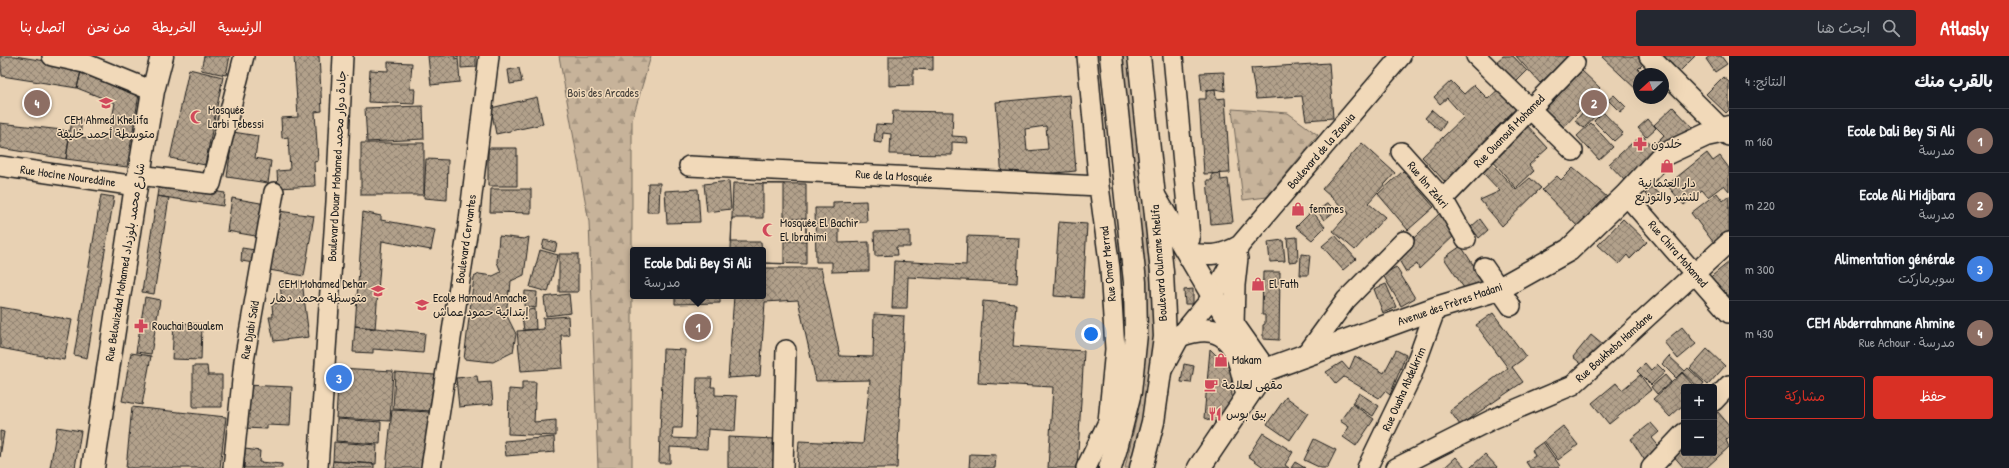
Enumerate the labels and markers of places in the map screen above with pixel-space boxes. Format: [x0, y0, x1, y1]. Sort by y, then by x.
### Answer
pin: 4 [24, 88, 50, 118]
pin: 2 [1581, 88, 1607, 118]
school or university icon: CEM Ahmed Khelifa متوسطة أحمد خليفة [98, 95, 114, 111]
place label: Mosquée Larbi Tebessi [208, 101, 264, 132]
mosque icon: Mosquée Larbi Tebessi [189, 109, 205, 125]
place label: CEM Ahmed Khelifa متوسطة أحمد خليفة [57, 111, 155, 142]
place label: خلدون [1651, 135, 1682, 152]
pharmacy icon: خلدون [1632, 136, 1648, 152]
shop icon: دار العثمانية للنشر والتوزيع [1659, 158, 1675, 174]
place label: دار العثمانية للنشر والتوزيع [1635, 174, 1699, 206]
place label: femmes [1309, 200, 1344, 217]
shop icon: femmes [1290, 201, 1306, 217]
place label: Mosquée El Bachir El Ibrahimi [780, 214, 859, 245]
mosque icon: Mosquée El Bachir El Ibrahimi [761, 222, 777, 238]
place label: CEM Mohamed Dehar متوسطة محمد دهار [270, 275, 367, 306]
place label: El Fath [1269, 275, 1299, 292]
shop icon: El Fath [1250, 276, 1266, 292]
school or university icon: CEM Mohamed Dehar متوسطة محمد دهار [370, 283, 386, 299]
place label: Ecole Hamoud Amache إبتدائية حمود عماش [433, 289, 528, 320]
school or university icon: Ecole Hamoud Amache إبتدائية حمود عماش [414, 297, 430, 313]
pin: 1 [685, 312, 711, 342]
place label: Rouchai Boualem [152, 317, 224, 334]
pharmacy icon: Rouchai Boualem [133, 318, 149, 334]
place label: Makam [1232, 351, 1262, 368]
shop icon: Makam [1213, 352, 1229, 368]
pin: 3 [326, 363, 352, 393]
place label: مقهى لعلامة [1222, 376, 1283, 393]
cafe icon: مقهى لعلامة [1203, 377, 1219, 393]
place label: بيق بوس [1226, 405, 1267, 422]
restaurant icon: بيق بوس [1207, 406, 1223, 422]

